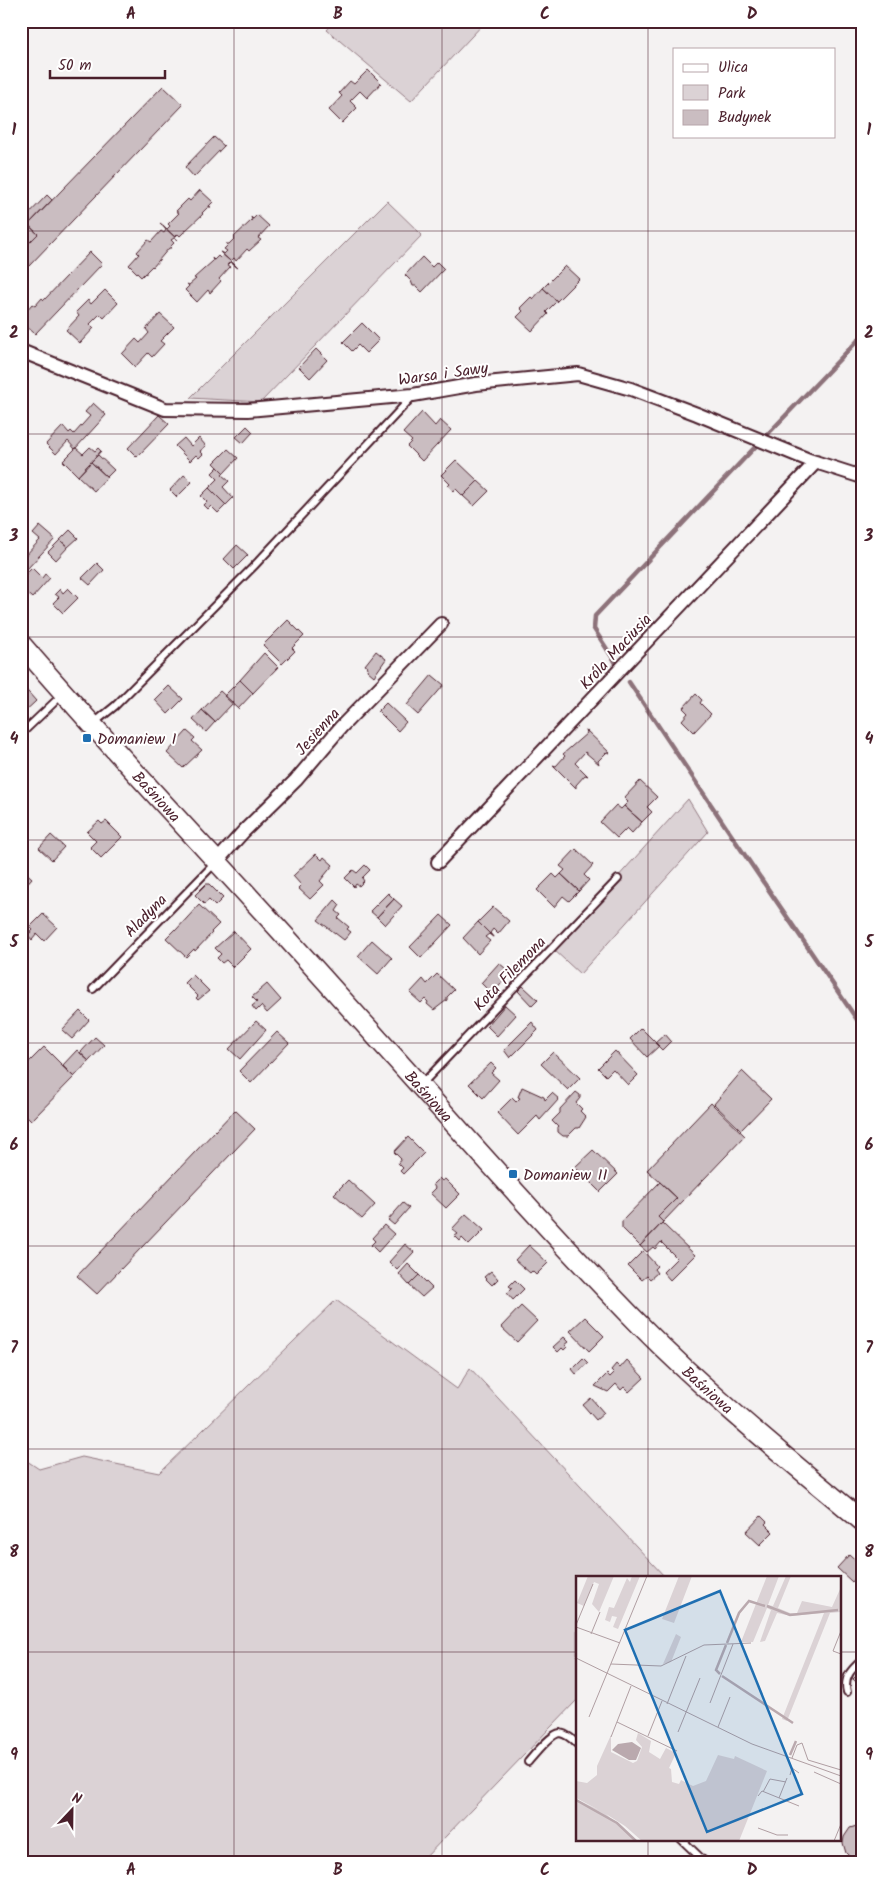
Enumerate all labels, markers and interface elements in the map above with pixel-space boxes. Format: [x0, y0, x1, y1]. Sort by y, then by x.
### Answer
text: A [126, 2, 136, 27]
text: B [333, 2, 343, 27]
text: C [540, 2, 550, 27]
text: D [747, 2, 758, 27]
scale bar [50, 48, 165, 80]
legend [673, 48, 836, 138]
text: 50 m [58, 54, 92, 78]
text: Ulica [718, 56, 748, 80]
text: Park [718, 82, 746, 106]
text: Budynek [718, 106, 772, 130]
text: 1 [12, 118, 17, 143]
text: 1 [867, 118, 872, 143]
text: 2 [9, 321, 19, 346]
text: 2 [864, 321, 874, 346]
street label: Warsa i Sawy [397, 356, 490, 393]
text: 3 [9, 524, 19, 549]
text: 3 [864, 524, 874, 549]
street label: Króla Maciusia [574, 608, 658, 696]
street label: Jesienna [290, 702, 347, 762]
text: 4 [10, 727, 19, 752]
place label: Domaniew I [97, 727, 177, 752]
text: 4 [865, 727, 874, 752]
marker: Domaniew I [81, 732, 93, 744]
street label: Baśniowa [125, 766, 186, 829]
street label: Aladyna [119, 888, 173, 944]
text: 5 [9, 930, 20, 955]
text: 5 [864, 930, 875, 955]
street label: Kota Filemona [468, 931, 552, 1017]
street label: Baśniowa [398, 1065, 458, 1129]
text: 6 [10, 1133, 19, 1158]
text: 6 [865, 1133, 874, 1158]
place label: Domaniew II [523, 1163, 607, 1188]
marker: Domaniew II [507, 1168, 519, 1180]
text: 7 [10, 1336, 18, 1361]
text: 7 [865, 1336, 873, 1361]
street label: Baśniowa [675, 1360, 738, 1421]
text: 8 [9, 1540, 19, 1565]
text: 8 [864, 1540, 874, 1565]
inset map [576, 1576, 840, 1840]
text: 9 [10, 1743, 18, 1768]
text: 9 [865, 1743, 873, 1768]
north arrow [48, 1786, 98, 1836]
text: N [68, 1787, 85, 1811]
text: A [126, 1858, 136, 1883]
text: B [333, 1858, 343, 1883]
text: C [540, 1858, 550, 1883]
text: D [747, 1858, 758, 1883]

